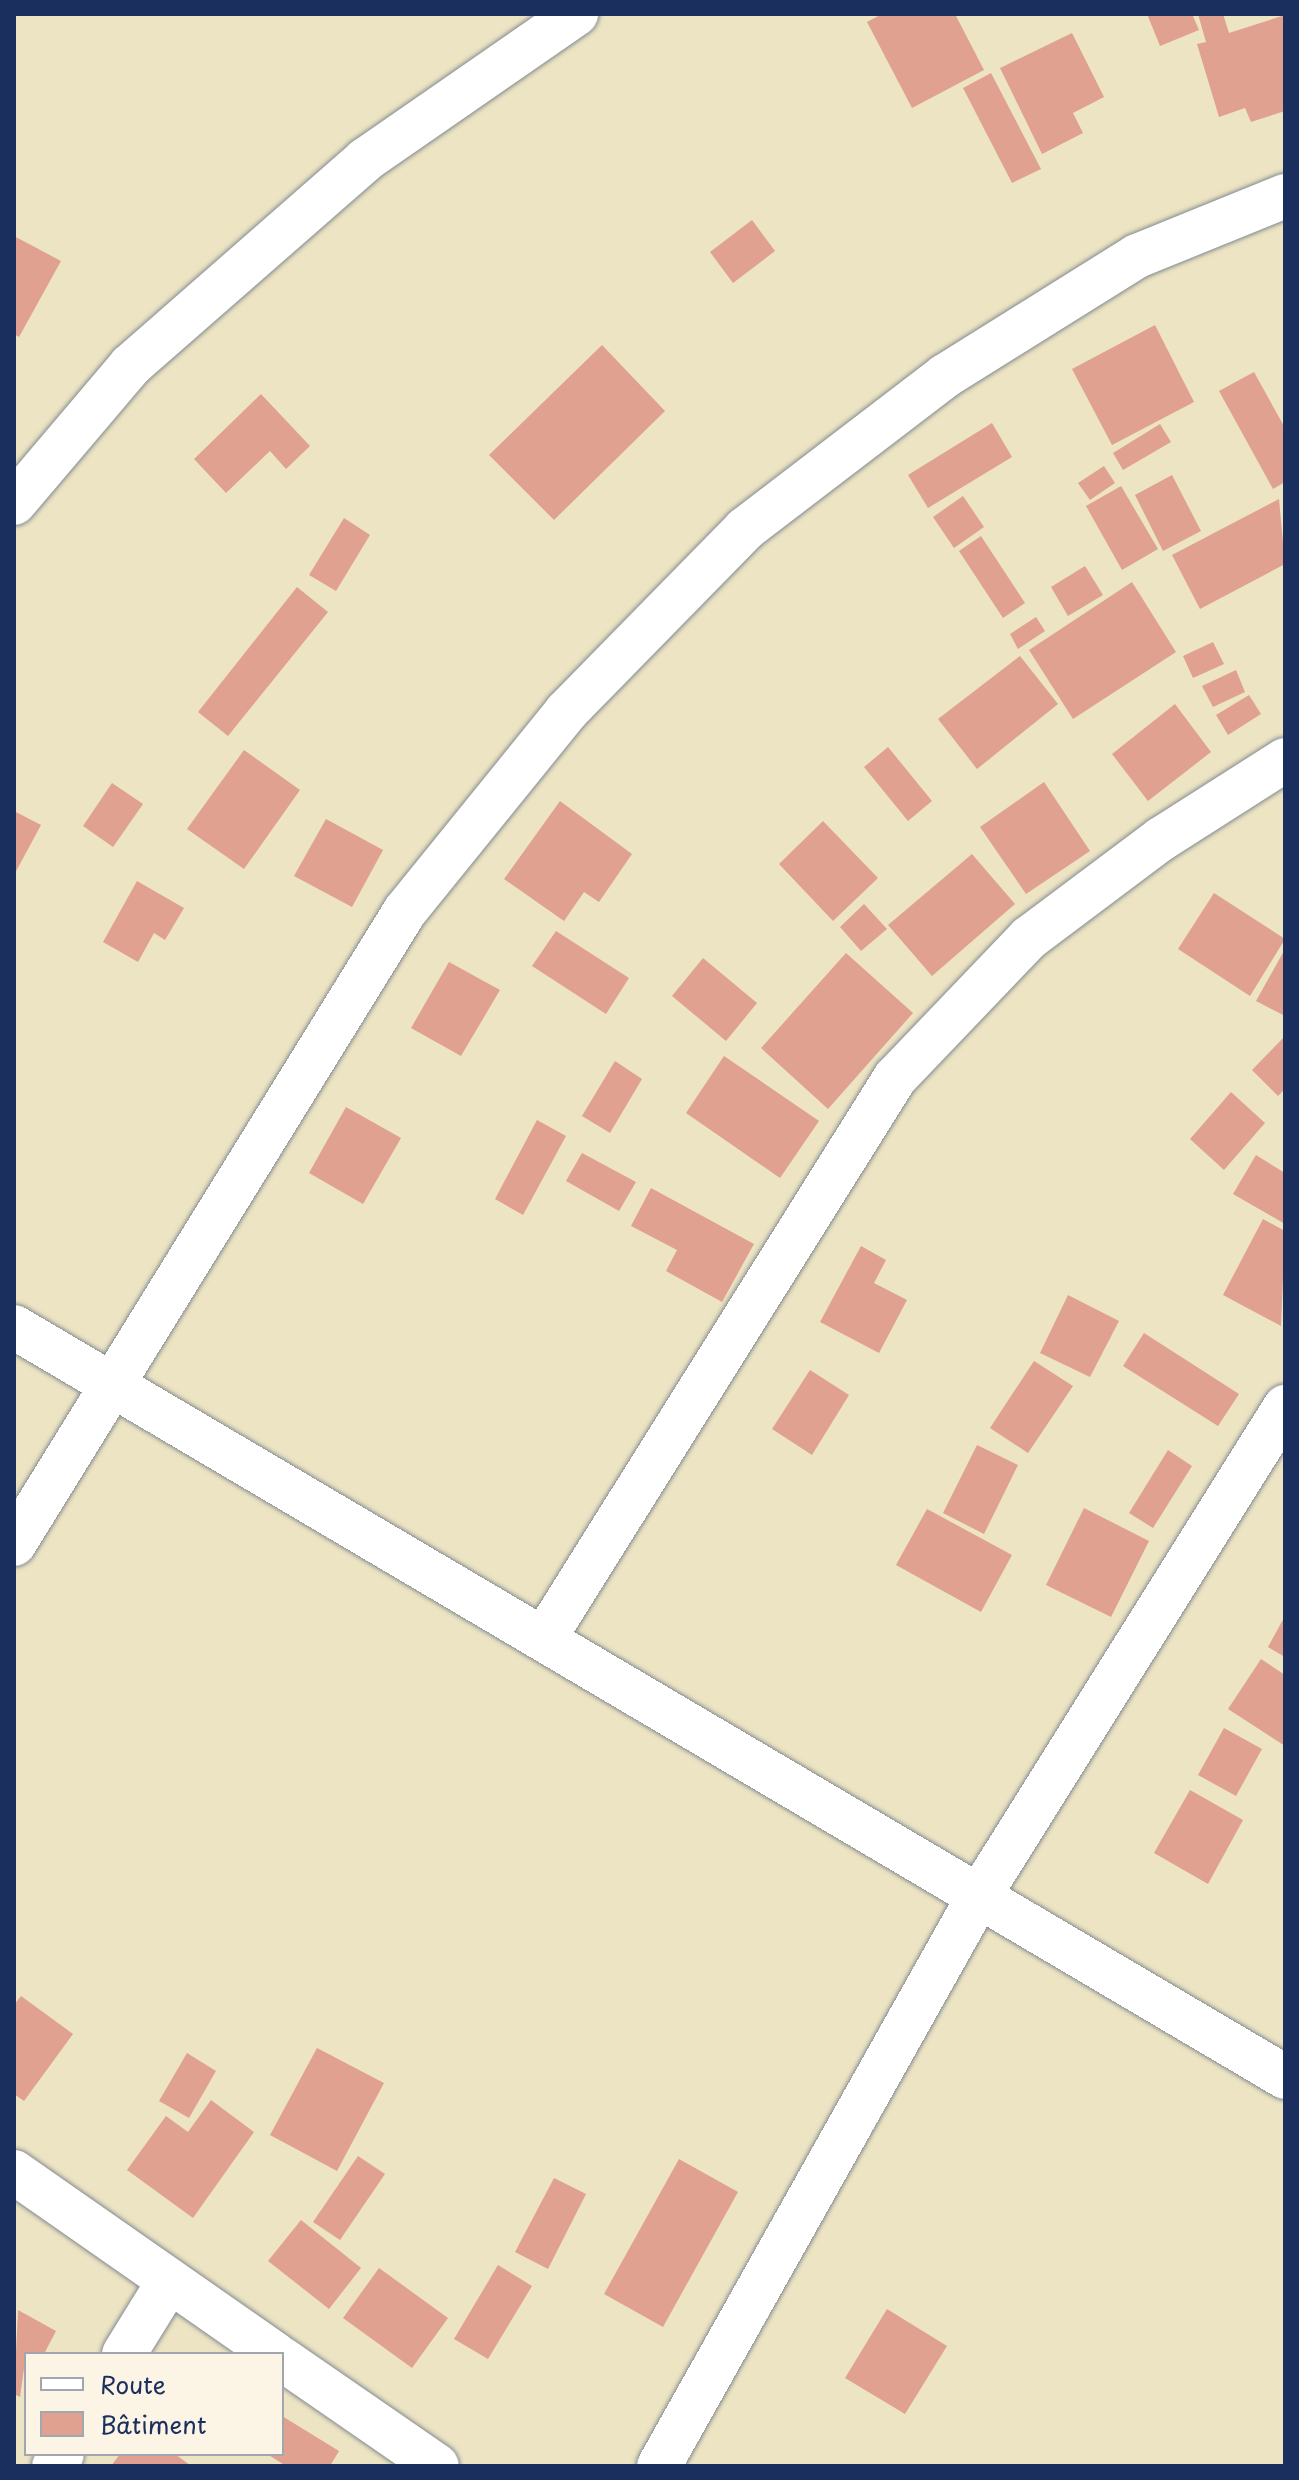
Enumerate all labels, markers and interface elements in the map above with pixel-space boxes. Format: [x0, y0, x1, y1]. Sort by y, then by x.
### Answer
legend [24, 2352, 284, 2456]
text: Route [100, 2366, 166, 2402]
text: Bâtiment [100, 2406, 207, 2442]

